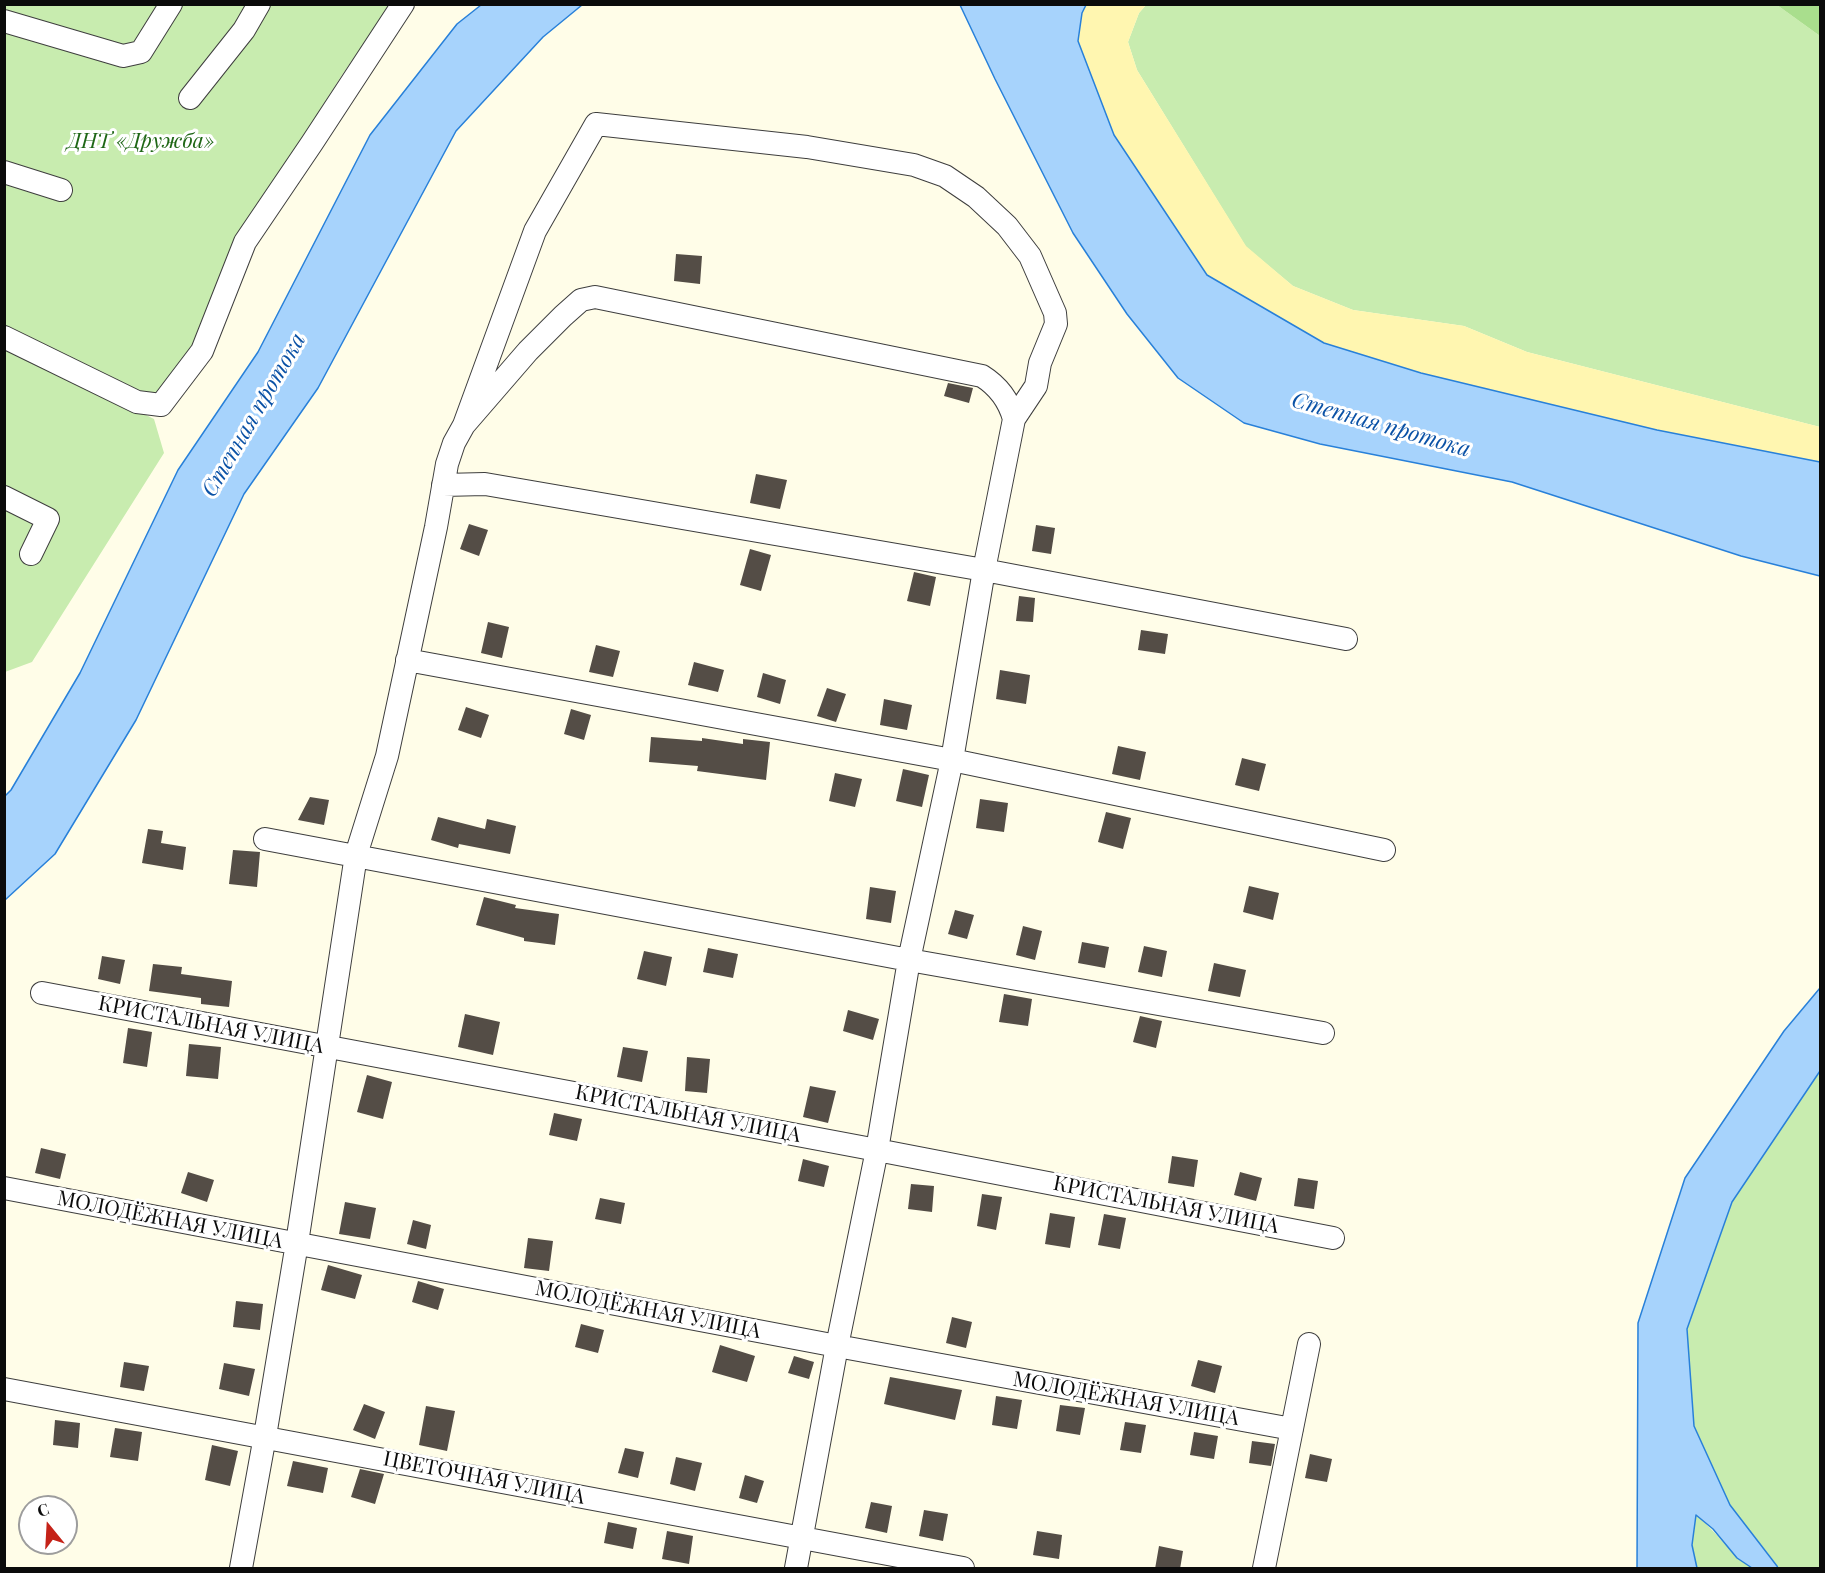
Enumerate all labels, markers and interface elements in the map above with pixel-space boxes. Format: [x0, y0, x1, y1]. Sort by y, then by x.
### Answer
park label: ДНТ «Дружба» [67, 128, 215, 154]
water label: Степная протока [196, 329, 312, 501]
water label: Степная протока [1289, 387, 1473, 463]
street label: КРИСТАЛЬНАЯ УЛИЦА [96, 991, 326, 1059]
street label: КРИСТАЛЬНАЯ УЛИЦА [573, 1080, 803, 1148]
street label: КРИСТАЛЬНАЯ УЛИЦА [1051, 1171, 1281, 1239]
street label: МОЛОДЁЖНАЯ УЛИЦА [55, 1186, 285, 1254]
street label: МОЛОДЁЖНАЯ УЛИЦА [533, 1276, 763, 1344]
street label: МОЛОДЁЖНАЯ УЛИЦА [1011, 1367, 1241, 1431]
street label: ЦВЕТОЧНАЯ УЛИЦА [381, 1446, 587, 1510]
north arrow [18, 1495, 78, 1555]
text: С [34, 1498, 52, 1521]

